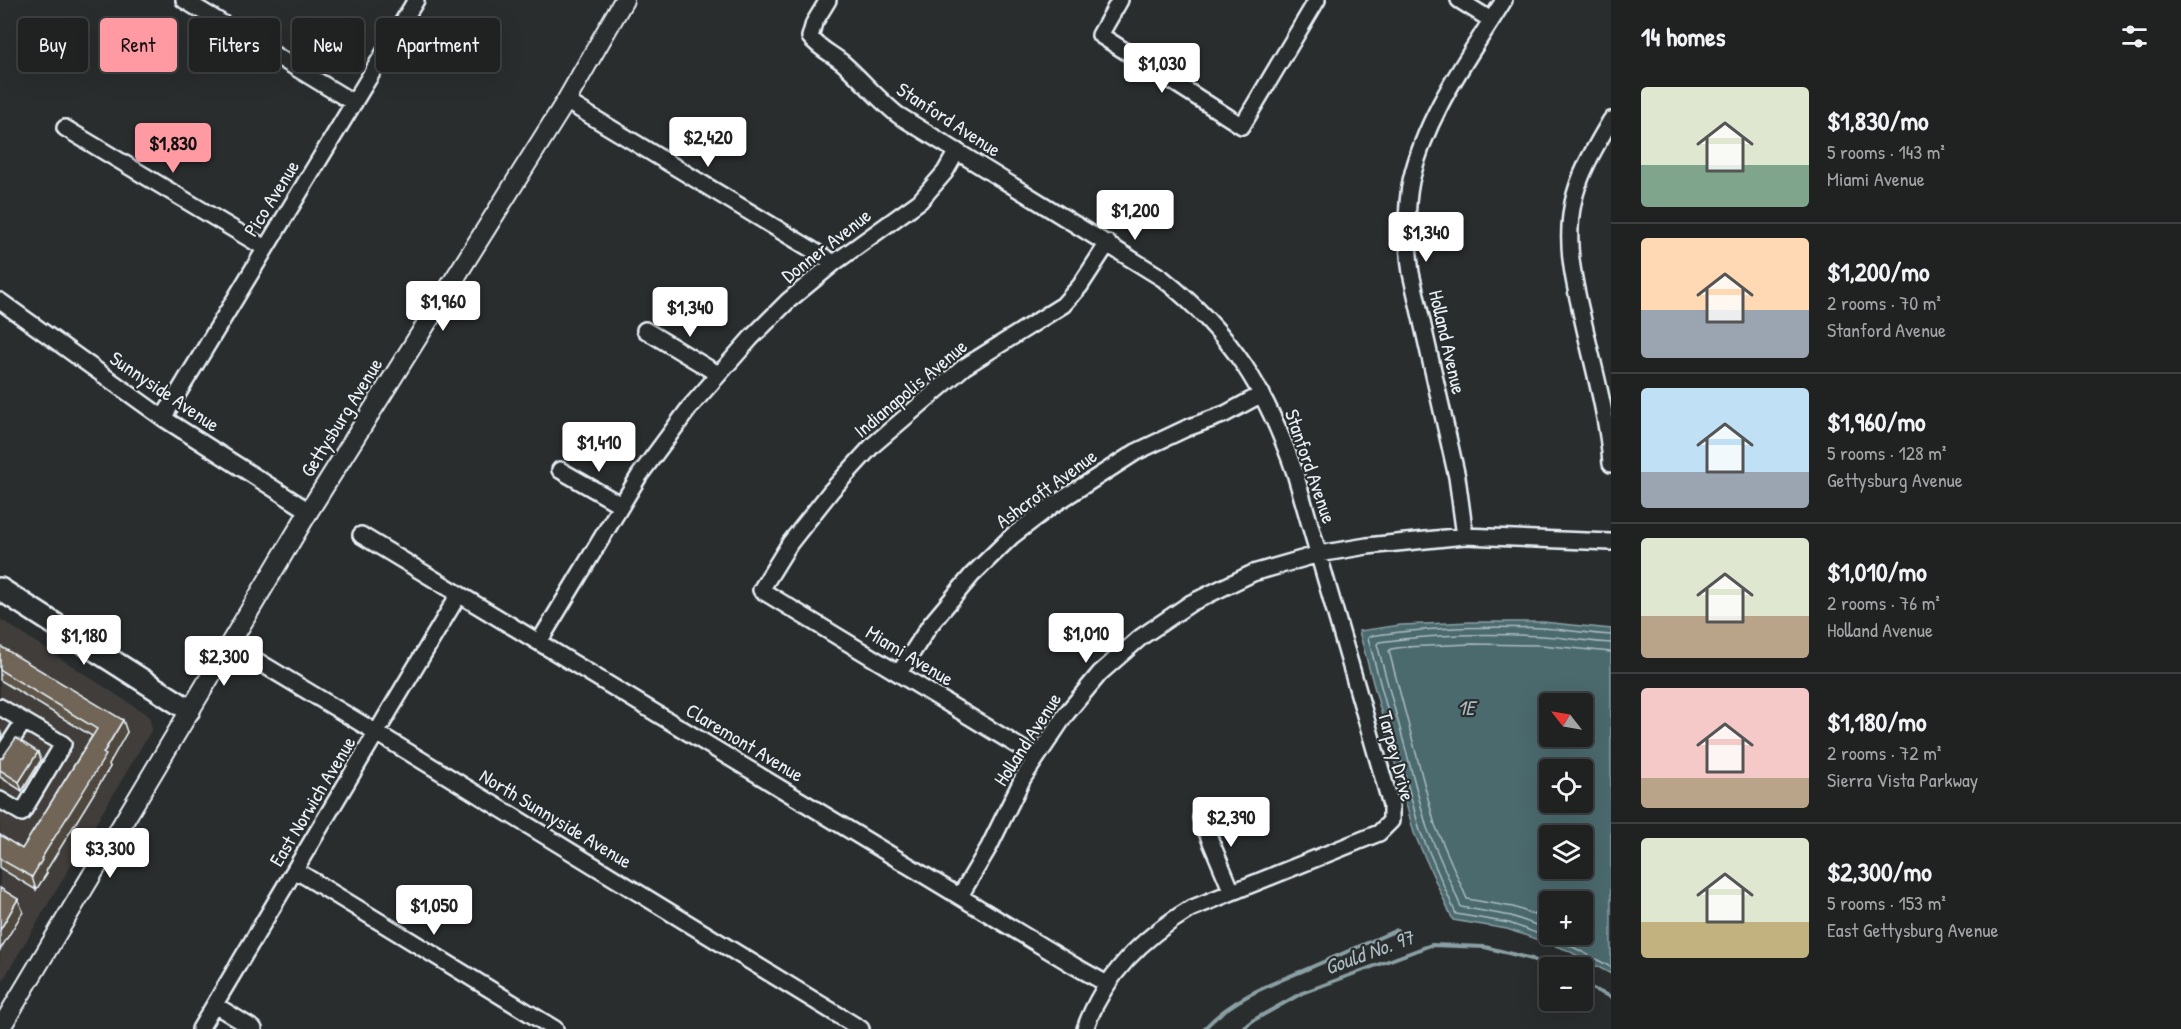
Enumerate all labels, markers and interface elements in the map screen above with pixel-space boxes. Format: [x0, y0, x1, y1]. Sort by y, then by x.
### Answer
chip: Buy [18, 18, 88, 72]
chip: Rent [100, 18, 177, 72]
chip: Filters [189, 18, 280, 72]
chip: New [292, 18, 364, 72]
chip: Apartment [376, 18, 500, 72]
text: 14 homes [1641, 19, 1726, 54]
icon: filters [2118, 20, 2151, 53]
pin: $1,030 [1113, 43, 1211, 94]
text: $1,030 [1138, 49, 1186, 76]
street label: Stanford Avenue [892, 75, 1006, 163]
text: $1,830/mo [1827, 103, 1929, 138]
icon: home [1689, 111, 1761, 183]
pin: $2,420 [659, 117, 757, 168]
pin: $1,830 [124, 123, 222, 174]
text: $2,420 [683, 123, 733, 150]
text: $1,830 [149, 129, 197, 156]
text: 5 rooms · 143 m² [1827, 138, 1945, 165]
street label: Pico Avenue [237, 155, 305, 241]
text: Miami Avenue [1827, 165, 1925, 192]
pin: $1,200 [1086, 190, 1184, 241]
text: $1,200 [1111, 196, 1159, 223]
street label: Donner Avenue [776, 202, 876, 288]
pin: $1,340 [1377, 212, 1475, 263]
text: $1,340 [1403, 218, 1449, 245]
text: $1,200/mo [1827, 254, 1930, 289]
icon: home [1689, 262, 1761, 334]
pin: $1,960 [394, 281, 492, 332]
text: $1,960 [420, 287, 466, 314]
pin: $1,340 [641, 287, 739, 338]
street label: Holland Avenue [1423, 287, 1473, 397]
text: 2 rooms · 70 m² [1827, 289, 1941, 316]
text: $1,340 [667, 293, 713, 320]
text: Stanford Avenue [1827, 316, 1946, 343]
street label: Indianapolis Avenue [848, 333, 972, 443]
street label: Sunnyside Avenue [105, 344, 225, 438]
street label: Gettysburg Avenue [294, 352, 388, 482]
text: $1,960/mo [1827, 404, 1926, 439]
street label: Stanford Avenue [1279, 405, 1343, 527]
icon: home [1689, 412, 1761, 484]
pin: $1,410 [550, 422, 648, 473]
text: $1,410 [576, 428, 622, 455]
text: 5 rooms · 128 m² [1827, 439, 1946, 466]
street label: Ashcroft Avenue [990, 442, 1102, 534]
text: Gettysburg Avenue [1827, 466, 1963, 493]
text: $1,010/mo [1827, 554, 1927, 589]
icon: home [1689, 562, 1761, 634]
text: 2 rooms · 76 m² [1827, 589, 1940, 616]
pin: $1,010 [1037, 613, 1135, 664]
pin: $1,180 [35, 615, 133, 666]
text: Holland Avenue [1827, 616, 1933, 643]
street label: Miami Avenue [861, 618, 959, 692]
text: $1,010 [1063, 619, 1109, 646]
text: $1,180 [61, 621, 107, 648]
pin: $2,300 [175, 636, 273, 687]
text: $2,300 [199, 642, 249, 669]
street label: Holland Avenue [987, 687, 1067, 791]
water label: 1E [1458, 693, 1478, 722]
north arrow [1539, 693, 1593, 747]
map controls [1539, 693, 1593, 1011]
street label: Claremont Avenue [681, 696, 809, 788]
text: $1,180/mo [1827, 704, 1926, 739]
street label: Tarpey Drive [1372, 708, 1422, 804]
icon: home [1689, 712, 1761, 784]
street label: East Norwich Avenue [262, 731, 362, 871]
text: 2 rooms · 72 m² [1827, 739, 1941, 766]
button: locate [1539, 759, 1593, 813]
street label: North Sunnyside Avenue [475, 762, 637, 874]
text: Sierra Vista Parkway [1827, 766, 1978, 793]
pin: $2,390 [1182, 797, 1280, 848]
text: $2,390 [1207, 803, 1255, 830]
button: layers [1539, 825, 1593, 879]
pin: $3,300 [61, 828, 159, 879]
text: $3,300 [85, 834, 135, 861]
text: $2,300/mo [1827, 854, 1932, 889]
icon: home [1689, 862, 1761, 934]
pin: $1,050 [385, 885, 483, 936]
text: 5 rooms · 153 m² [1827, 889, 1946, 916]
text: $1,050 [410, 891, 458, 918]
button: + [1539, 891, 1593, 945]
text: East Gettysburg Avenue [1827, 916, 1999, 943]
water label: Gould No. 97 [1321, 922, 1419, 981]
button: − [1539, 957, 1593, 1011]

